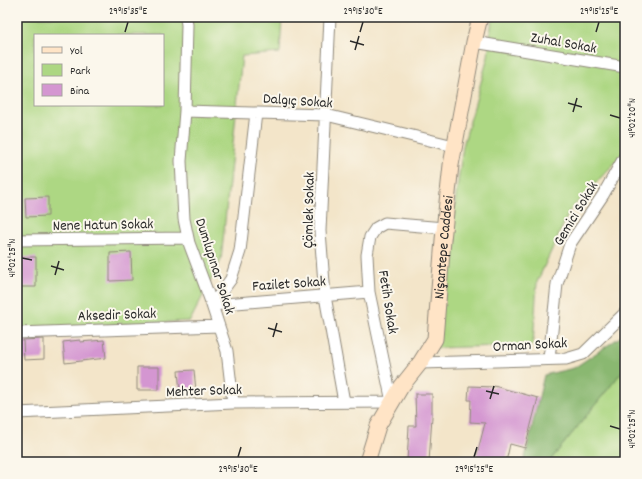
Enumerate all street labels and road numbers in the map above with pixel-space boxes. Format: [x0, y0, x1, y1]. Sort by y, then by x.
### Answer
street label: Zuhal Sokak [529, 27, 598, 61]
street label: Dalgıç Sokak [262, 89, 333, 115]
street label: Çömlek Sokak [298, 172, 322, 248]
street label: Gemici Sokak [549, 177, 605, 251]
street label: Nişantepe Caddesi [429, 194, 461, 300]
street label: Nene Hatun Sokak [53, 214, 154, 238]
street label: Dumlupınar Sokak [188, 216, 240, 317]
street label: Fetih Sokak [371, 269, 403, 336]
street label: Fazilet Sokak [251, 271, 327, 299]
street label: Aksedir Sokak [77, 304, 157, 328]
street label: Orman Sokak [492, 333, 568, 359]
street label: Mehter Sokak [166, 380, 242, 404]

